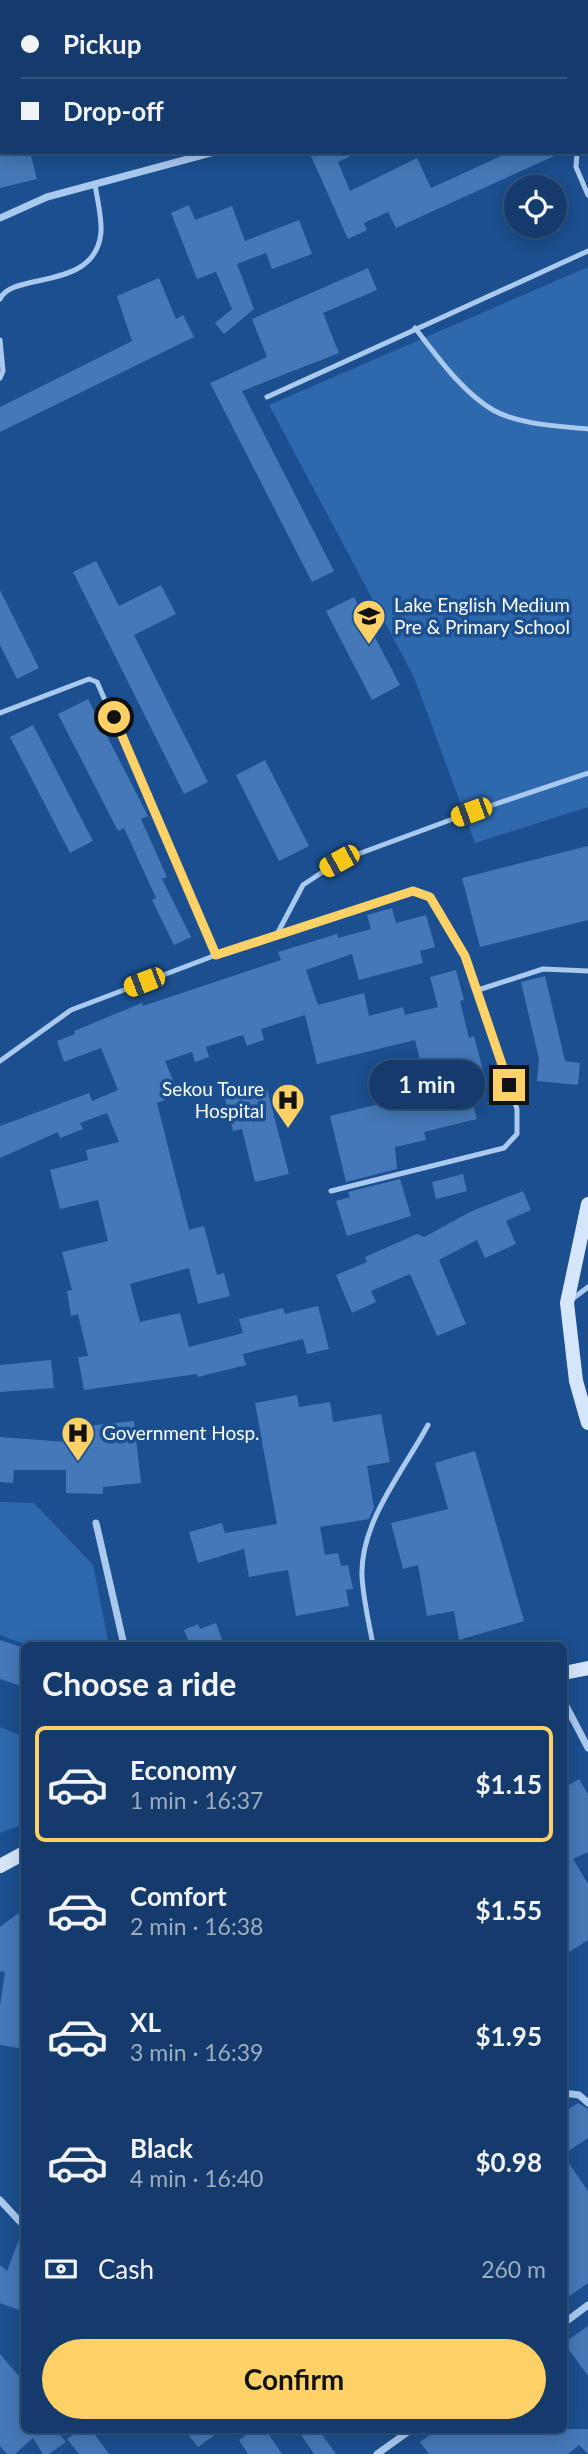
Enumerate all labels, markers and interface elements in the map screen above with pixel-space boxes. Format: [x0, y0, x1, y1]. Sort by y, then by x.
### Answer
text: Pickup [63, 28, 142, 60]
text: Drop-off [63, 95, 164, 127]
map controls [504, 175, 567, 238]
button: locate [504, 175, 567, 238]
place label: Lake English Medium Pre & Primary School [394, 593, 570, 638]
school or university icon: Lake English Medium Pre & Primary School [350, 597, 388, 646]
route start [98, 701, 130, 733]
car [448, 795, 495, 829]
car [316, 842, 363, 880]
car [121, 965, 168, 999]
callout: 1 min [369, 1060, 484, 1110]
route end [493, 1069, 525, 1101]
text: 1 min [398, 1070, 456, 1098]
place label: Sekou Toure Hospital [162, 1077, 264, 1122]
hospital icon: Sekou Toure Hospital [269, 1081, 307, 1130]
hospital icon: Government Hosp. [59, 1414, 97, 1463]
place label: Government Hosp. [102, 1421, 260, 1444]
text: Choose a ride [42, 1664, 236, 1703]
icon: car [46, 1753, 109, 1816]
text: Economy [130, 1754, 236, 1786]
text: $1.15 [476, 1768, 542, 1800]
text: 1 min · 16:37 [130, 1786, 263, 1814]
icon: car [46, 1879, 109, 1942]
text: Comfort [130, 1880, 227, 1912]
text: $1.55 [476, 1894, 542, 1926]
text: 2 min · 16:38 [130, 1912, 263, 1940]
icon: car [46, 2005, 109, 2068]
text: XL [130, 2006, 161, 2038]
text: $1.95 [476, 2020, 542, 2052]
text: 3 min · 16:39 [130, 2038, 263, 2066]
icon: car [46, 2131, 109, 2194]
text: Black [130, 2132, 193, 2164]
text: $0.98 [476, 2146, 542, 2178]
text: 4 min · 16:40 [130, 2164, 263, 2192]
icon: cash [42, 2250, 80, 2288]
text: Cash [98, 2253, 154, 2285]
text: 260 m [481, 2255, 546, 2283]
button: Confirm [42, 2339, 546, 2419]

